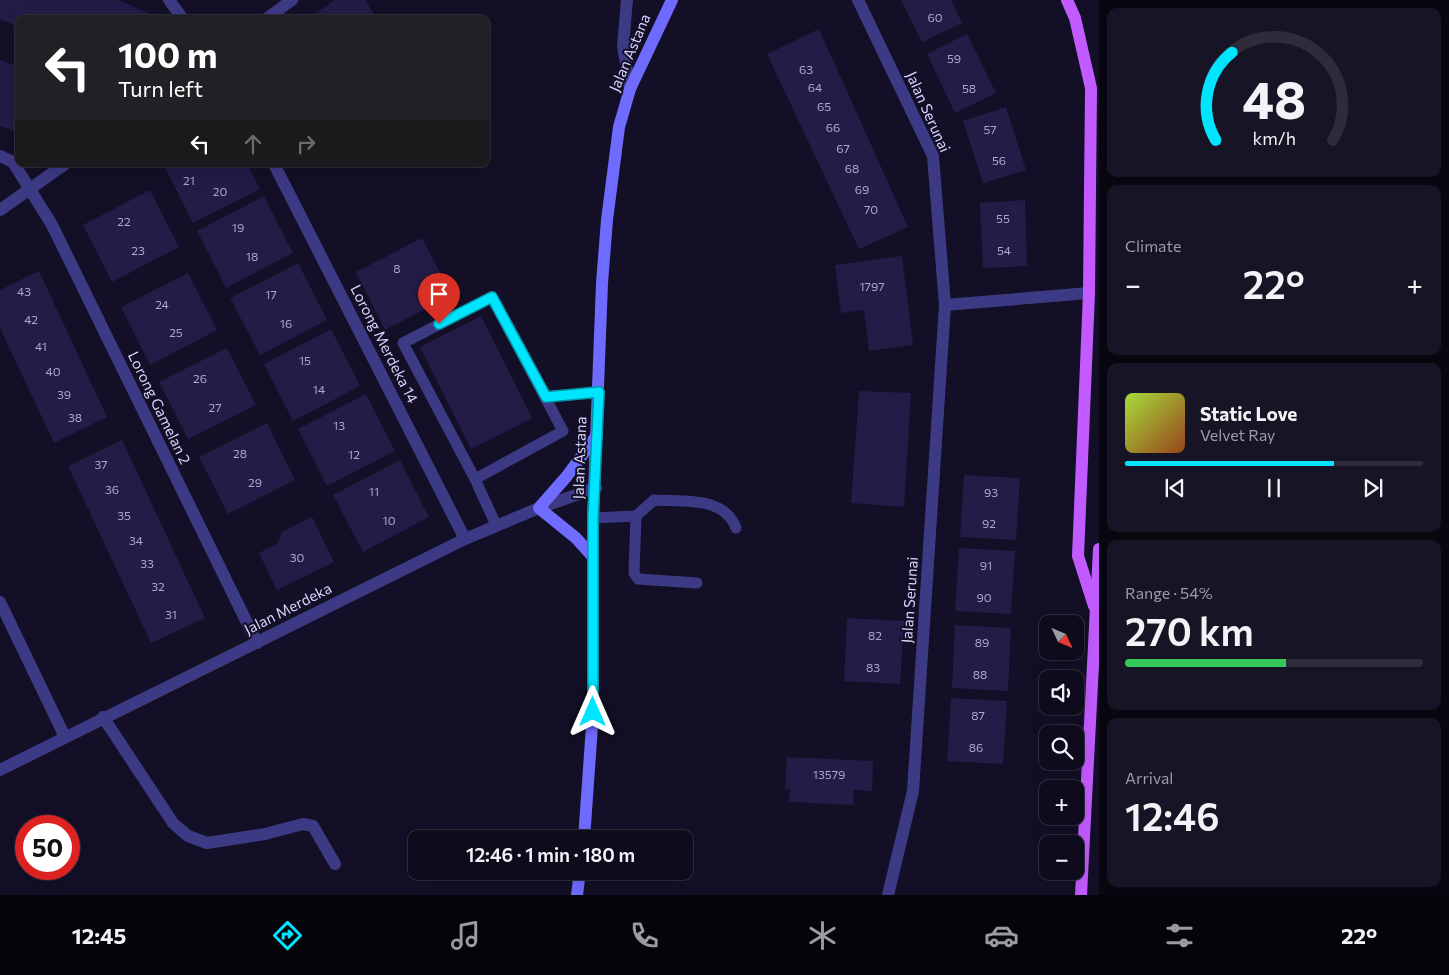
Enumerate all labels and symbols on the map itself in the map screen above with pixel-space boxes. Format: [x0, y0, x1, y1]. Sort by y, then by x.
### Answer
house number: 60 [927, 10, 943, 24]
street label: Jalan Astana [605, 11, 654, 94]
house number: 59 [947, 51, 961, 65]
house number: 63 [799, 62, 813, 76]
street label: Jalan Serunai [903, 68, 955, 155]
house number: 64 [808, 80, 822, 94]
house number: 58 [962, 81, 976, 95]
house number: 65 [817, 99, 831, 113]
house number: 66 [826, 120, 840, 134]
house number: 57 [983, 122, 997, 136]
house number: 67 [836, 141, 850, 155]
house number: 56 [992, 153, 1006, 167]
house number: 68 [845, 161, 859, 175]
house number: 21 [183, 173, 195, 187]
house number: 69 [855, 182, 869, 196]
house number: 20 [213, 184, 227, 198]
house number: 70 [864, 202, 878, 216]
house number: 55 [996, 211, 1010, 225]
house number: 22 [117, 214, 131, 228]
house number: 19 [232, 220, 244, 234]
house number: 23 [131, 243, 145, 257]
house number: 54 [997, 243, 1011, 257]
house number: 18 [246, 249, 258, 263]
house number: 8 [393, 261, 401, 275]
pin [418, 273, 460, 324]
house number: 1797 [859, 279, 885, 293]
street label: Lorong Merdeka 14 [347, 281, 423, 406]
house number: 43 [17, 284, 31, 298]
house number: 17 [265, 287, 277, 301]
house number: 24 [155, 297, 169, 311]
house number: 42 [24, 312, 38, 326]
house number: 16 [280, 316, 292, 330]
house number: 25 [169, 325, 183, 339]
house number: 41 [35, 339, 47, 353]
street label: Lorong Gamelan 2 [125, 348, 195, 467]
house number: 15 [299, 353, 311, 367]
house number: 40 [45, 364, 61, 378]
house number: 26 [193, 371, 207, 385]
house number: 14 [313, 382, 325, 396]
house number: 39 [57, 387, 71, 401]
house number: 27 [209, 400, 221, 414]
house number: 38 [68, 410, 82, 424]
street label: Jalan Astana [569, 416, 589, 500]
house number: 13 [333, 418, 345, 432]
house number: 28 [233, 446, 247, 460]
house number: 12 [348, 447, 360, 461]
house number: 37 [94, 457, 108, 471]
house number: 29 [248, 475, 262, 489]
house number: 36 [105, 482, 119, 496]
house number: 11 [369, 484, 379, 498]
house number: 93 [984, 485, 998, 499]
house number: 35 [117, 508, 131, 522]
house number: 10 [383, 513, 396, 527]
house number: 92 [982, 516, 996, 530]
house number: 34 [129, 533, 143, 547]
house number: 30 [290, 550, 305, 564]
house number: 33 [140, 556, 154, 570]
street label: Jalan Serunai [897, 556, 921, 644]
house number: 91 [980, 558, 992, 572]
street label: Jalan Merdeka [241, 578, 334, 638]
house number: 32 [151, 579, 165, 593]
house number: 90 [976, 590, 992, 604]
house number: 31 [165, 607, 177, 621]
north arrow [1039, 615, 1084, 660]
house number: 82 [868, 628, 882, 642]
house number: 89 [975, 635, 989, 649]
house number: 83 [866, 660, 880, 674]
house number: 88 [973, 667, 987, 681]
position arrow [566, 685, 618, 737]
house number: 87 [971, 708, 985, 722]
house number: 86 [969, 740, 983, 754]
house number: 13579 [813, 767, 845, 781]
speed limit sign: 50 [15, 815, 80, 880]

